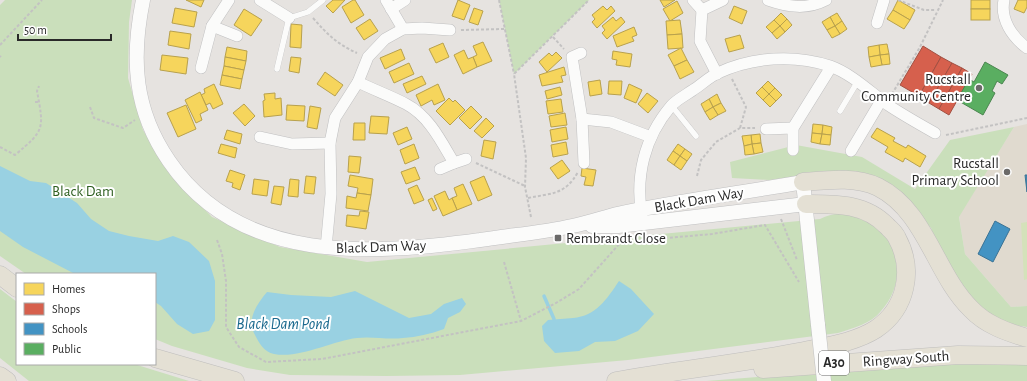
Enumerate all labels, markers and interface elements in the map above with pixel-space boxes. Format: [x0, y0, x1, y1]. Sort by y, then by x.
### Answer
scale bar [18, 16, 111, 42]
text: 50 m [24, 24, 47, 36]
place label: Rucstall Community Centre [861, 72, 971, 104]
marker: Rucstall Community Centre [974, 83, 984, 93]
place label: Rucstall Primary School [911, 156, 999, 188]
marker: Rucstall Primary School [1002, 167, 1012, 177]
park label: Black Dam [52, 184, 114, 199]
street label: Black Dam Way [653, 185, 745, 215]
place label: Rembrandt Close [566, 231, 666, 246]
marker: Rembrandt Close [553, 233, 563, 243]
street label: Black Dam Way [336, 238, 427, 256]
legend [16, 273, 156, 365]
text: Homes [52, 283, 85, 295]
text: Shops [52, 303, 80, 315]
water label: Black Dam Pond [236, 316, 330, 332]
text: Schools [52, 323, 87, 335]
text: Public [52, 343, 81, 355]
street label: Ringway South [862, 348, 950, 370]
road number: A30 [819, 351, 849, 375]

